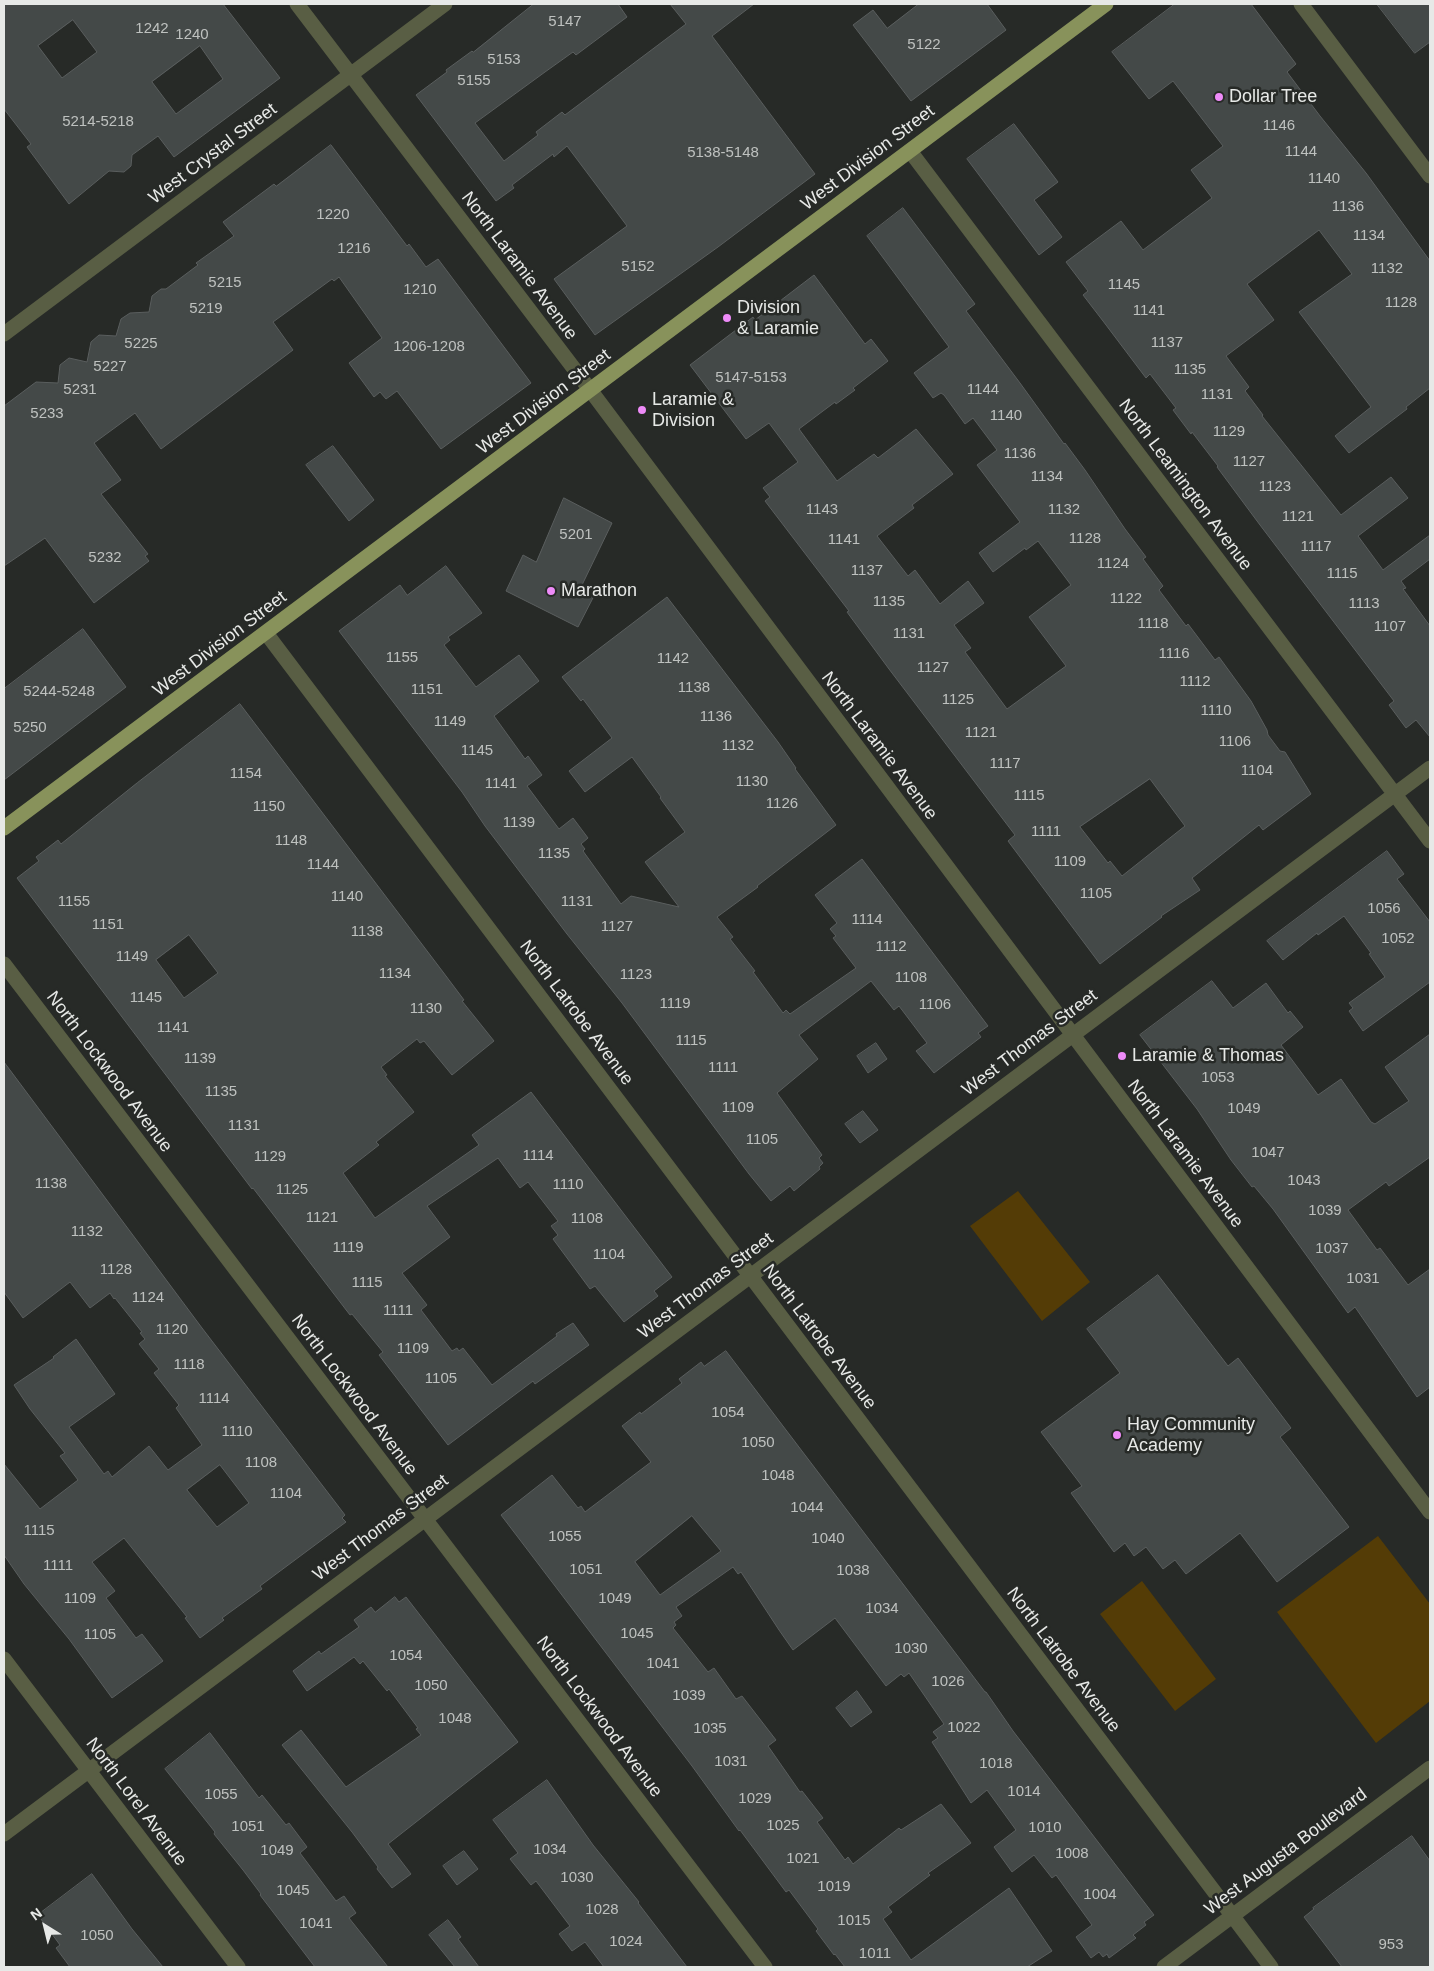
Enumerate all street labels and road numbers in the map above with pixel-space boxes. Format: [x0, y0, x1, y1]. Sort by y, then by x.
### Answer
street label: West Crystal Street [145, 99, 281, 209]
street label: West Division Street [797, 101, 939, 215]
street label: North Laramie Avenue [456, 188, 582, 344]
street label: West Division Street [473, 345, 615, 459]
street label: North Leamington Avenue [1114, 395, 1256, 575]
street label: West Division Street [149, 587, 291, 701]
street label: North Laramie Avenue [816, 668, 942, 824]
street label: North Latrobe Avenue [514, 936, 638, 1090]
street label: West Thomas Street [958, 985, 1102, 1101]
street label: North Lockwood Avenue [41, 987, 177, 1157]
street label: North Laramie Avenue [1122, 1076, 1248, 1232]
street label: West Thomas Street [634, 1228, 778, 1344]
street label: North Latrobe Avenue [757, 1260, 881, 1414]
street label: North Lockwood Avenue [286, 1310, 422, 1480]
street label: West Thomas Street [309, 1470, 453, 1586]
street label: North Latrobe Avenue [1001, 1583, 1125, 1737]
street label: North Lockwood Avenue [531, 1632, 667, 1802]
street label: North Lorel Avenue [81, 1734, 191, 1870]
street label: West Augusta Boulevard [1201, 1784, 1371, 1920]

